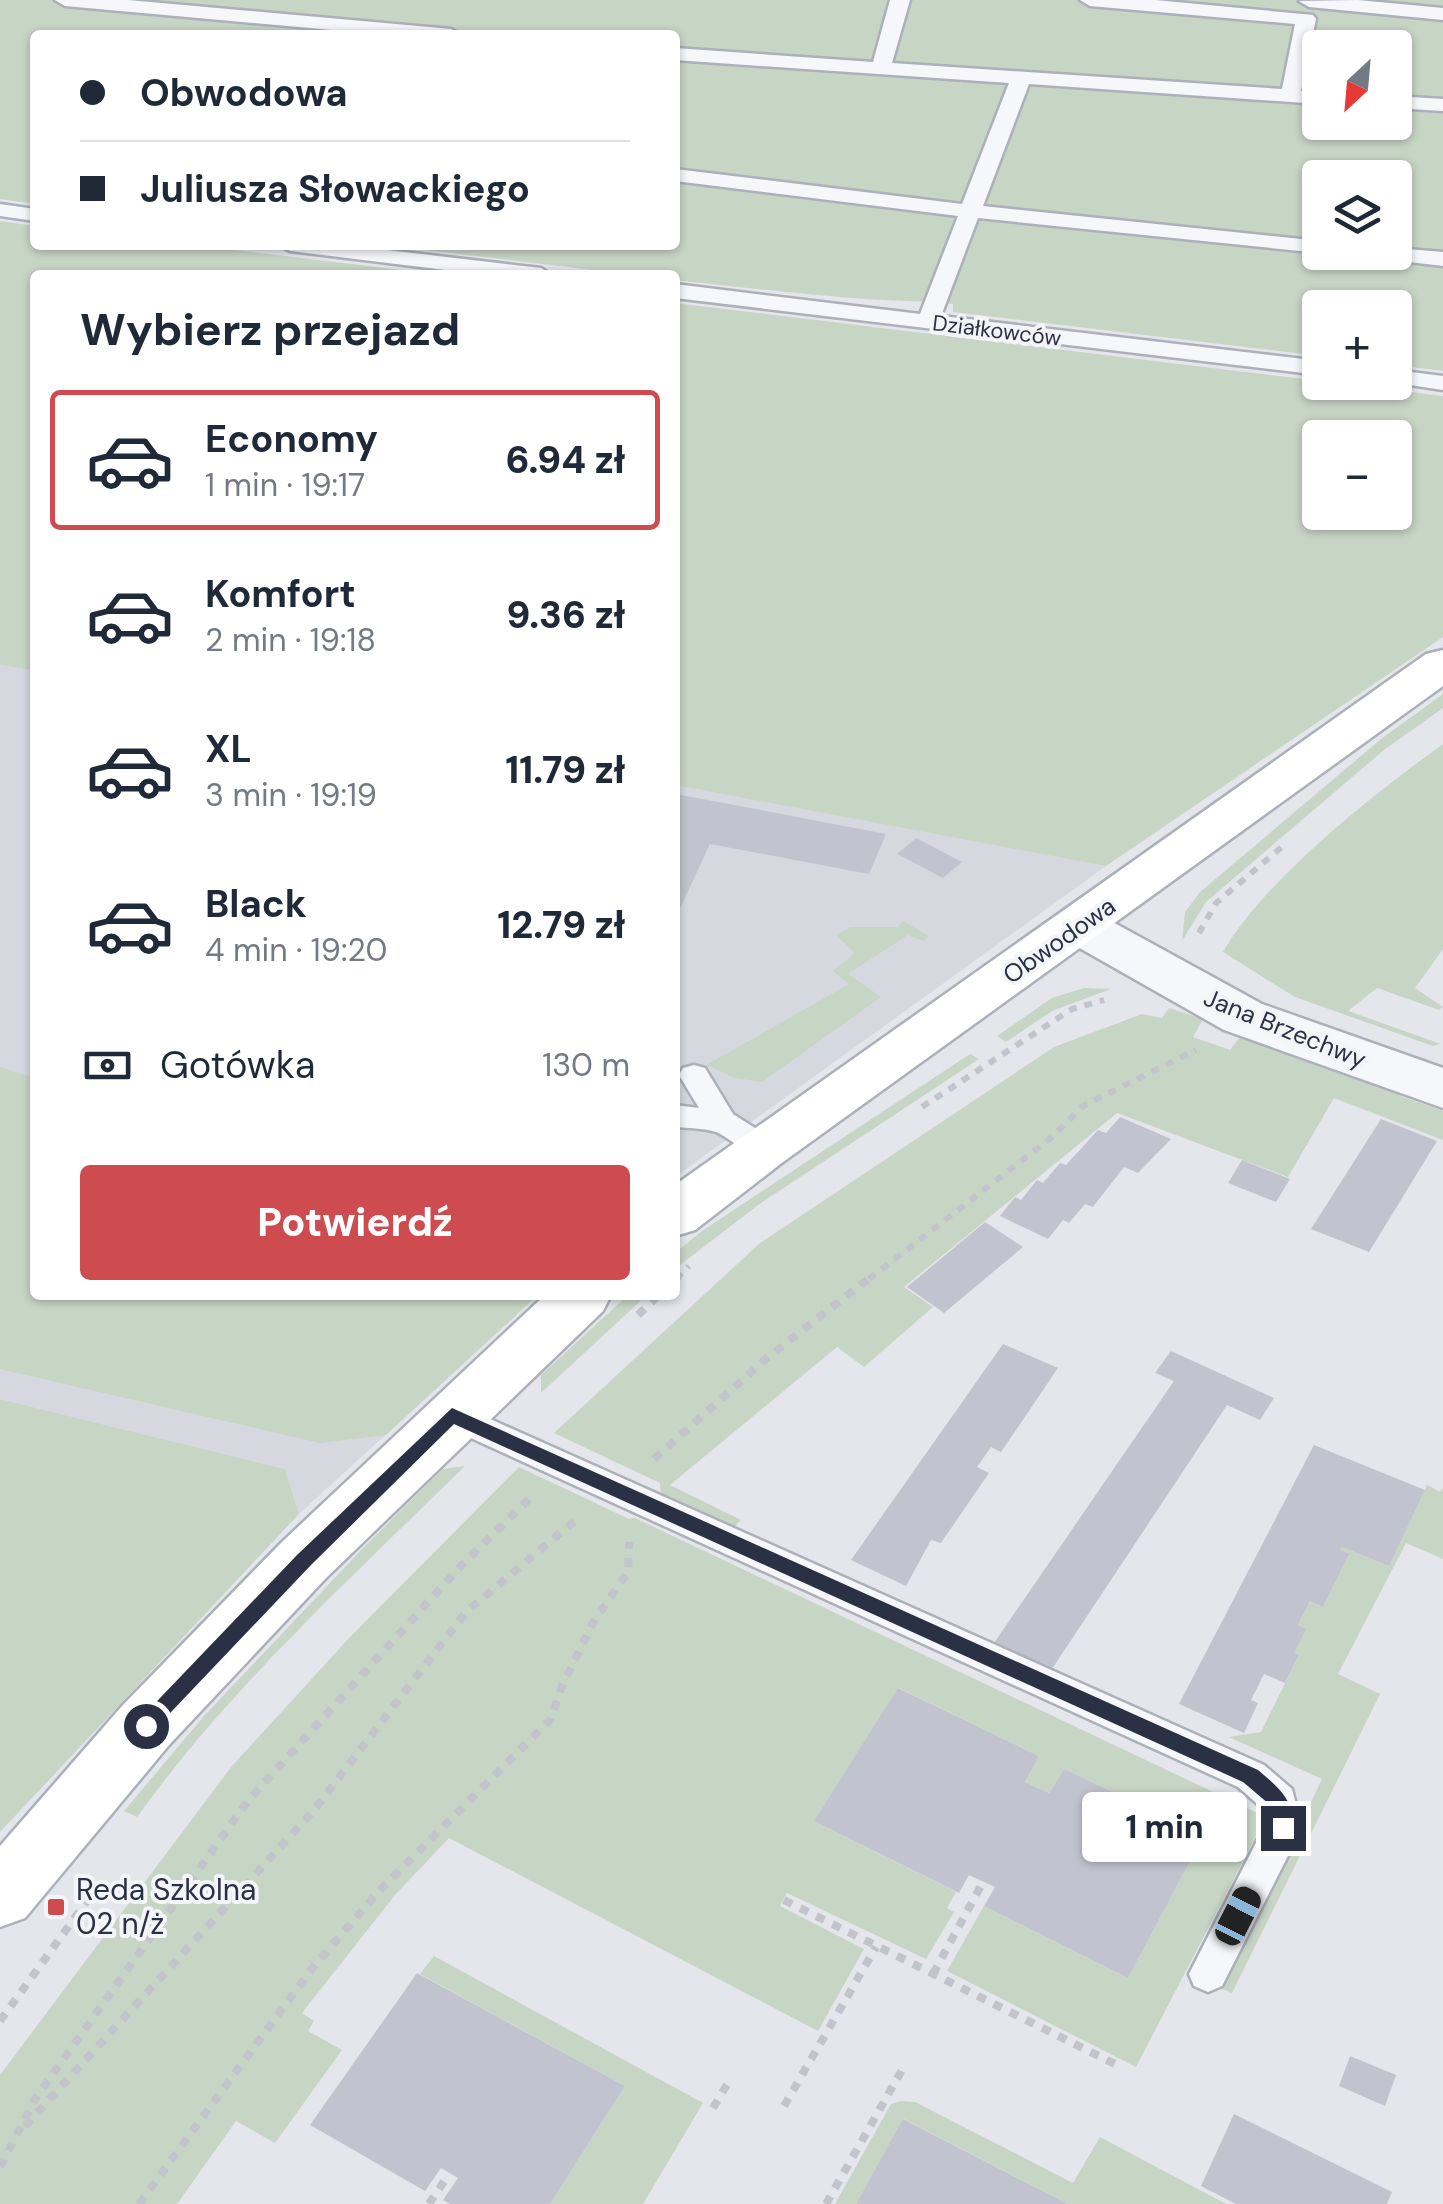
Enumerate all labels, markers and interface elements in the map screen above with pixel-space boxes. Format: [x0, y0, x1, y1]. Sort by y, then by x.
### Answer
north arrow [1302, 30, 1412, 140]
map controls [1302, 30, 1412, 530]
text: Obwodowa [140, 68, 348, 118]
button: layers [1302, 160, 1412, 270]
text: Juliusza Słowackiego [140, 164, 530, 214]
button: + [1302, 290, 1412, 400]
text: Wybierz przejazd [80, 300, 460, 359]
street label: Działkowców [931, 308, 1063, 353]
text: Economy [205, 414, 378, 464]
icon: car [85, 415, 175, 505]
button: − [1302, 420, 1412, 530]
text: 6.94 zł [506, 435, 625, 485]
text: 1 min · 19:17 [205, 464, 365, 506]
text: Komfort [205, 569, 356, 619]
icon: car [85, 570, 175, 660]
text: 9.36 zł [506, 590, 625, 640]
text: 2 min · 19:18 [205, 619, 376, 661]
text: XL [205, 724, 252, 774]
icon: car [85, 725, 175, 815]
text: 11.79 zł [505, 745, 625, 795]
text: 3 min · 19:19 [205, 774, 377, 816]
text: Black [205, 879, 307, 929]
icon: car [85, 880, 175, 970]
street label: Obwodowa [996, 890, 1122, 991]
text: 12.79 zł [497, 900, 625, 950]
text: 4 min · 19:20 [205, 929, 387, 971]
street label: Jana Brzechwy [1199, 981, 1371, 1076]
icon: cash [80, 1038, 135, 1093]
text: Gotówka [160, 1040, 315, 1090]
text: 130 m [542, 1044, 630, 1086]
button: Potwierdź [80, 1165, 630, 1280]
route start [124, 1704, 169, 1749]
callout: 1 min [1083, 1793, 1248, 1863]
text: 1 min [1125, 1806, 1204, 1848]
route end [1261, 1806, 1306, 1851]
place label: Reda Szkolna 02 n/ż [76, 1870, 256, 1943]
car [1211, 1882, 1265, 1950]
marker: Reda Szkolna 02 n/ż [45, 1896, 67, 1918]

